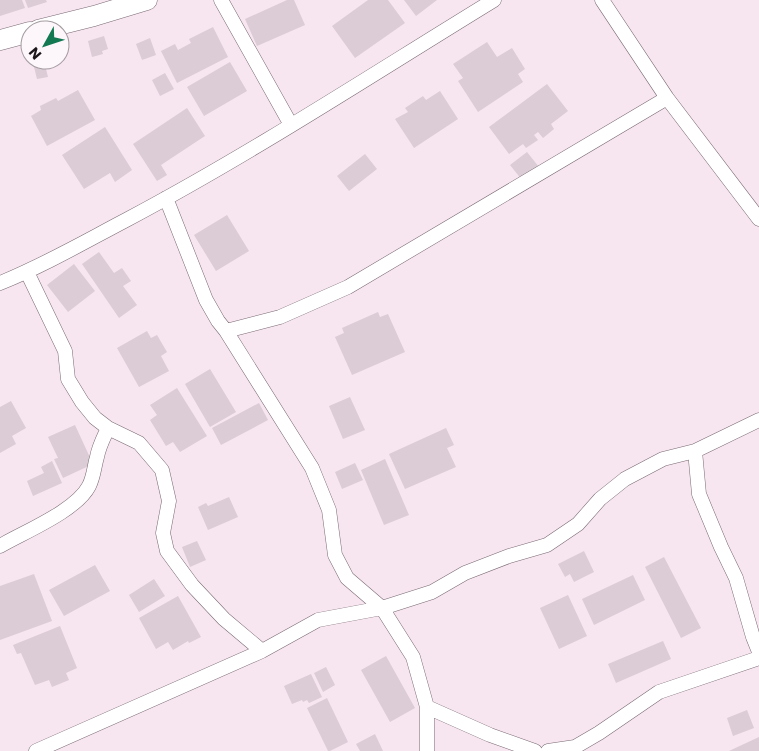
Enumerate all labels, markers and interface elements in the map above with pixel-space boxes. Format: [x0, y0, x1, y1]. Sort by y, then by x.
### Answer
north arrow [20, 20, 70, 70]
text: N [24, 43, 46, 64]

